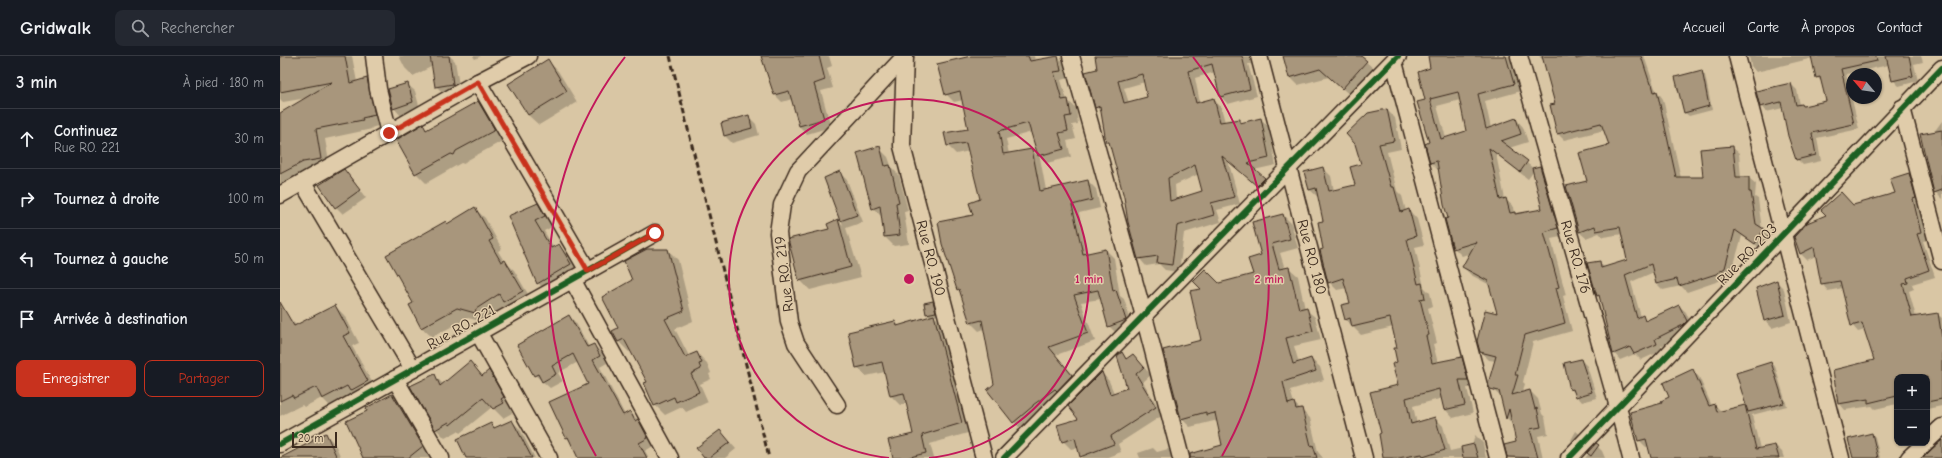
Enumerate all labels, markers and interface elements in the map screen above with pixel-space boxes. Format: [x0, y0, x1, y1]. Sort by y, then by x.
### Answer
search box [115, 10, 395, 46]
text: Gridwalk [20, 17, 91, 39]
icon: search [129, 17, 151, 39]
text: Rechercher [161, 19, 234, 37]
text: Accueil [1683, 19, 1725, 36]
text: Carte [1747, 19, 1779, 36]
text: À propos [1801, 19, 1855, 36]
text: Contact [1877, 19, 1922, 36]
north arrow [1846, 68, 1882, 104]
text: 3 min [16, 73, 57, 92]
text: À pied · 180 m [183, 75, 264, 90]
text: Continuez [54, 122, 117, 140]
route end [380, 124, 398, 142]
icon: ahead [16, 128, 38, 150]
text: 30 m [234, 131, 264, 146]
text: Rue RO. 221 [54, 140, 120, 155]
icon: right [16, 188, 38, 210]
text: Tournez à droite [54, 190, 159, 208]
text: 100 m [228, 191, 264, 206]
street label: Rue RO. 180 [1293, 217, 1331, 297]
street label: Rue RO. 190 [912, 218, 950, 298]
street label: Rue RO. 176 [1557, 218, 1595, 296]
street label: Rue RO. 203 [1713, 219, 1781, 289]
route start [646, 224, 664, 242]
street label: Rue RO. 219 [770, 235, 798, 313]
icon: left [16, 248, 38, 270]
text: Tournez à gauche [54, 250, 168, 268]
text: 50 m [234, 251, 264, 266]
centre of rings [902, 272, 916, 286]
text: 1 min [1075, 272, 1103, 286]
text: 2 min [1254, 272, 1284, 286]
street label: Rue RO. 221 [423, 301, 499, 353]
icon: arrive [16, 308, 38, 330]
text: Arrivée à destination [54, 310, 188, 328]
button: Enregistrer [16, 360, 136, 397]
button: Partager [144, 360, 264, 397]
map controls [1894, 374, 1930, 446]
button: + [1894, 374, 1930, 410]
button: − [1894, 410, 1930, 446]
scale bar [292, 430, 337, 449]
text: 20 m [298, 432, 323, 445]

